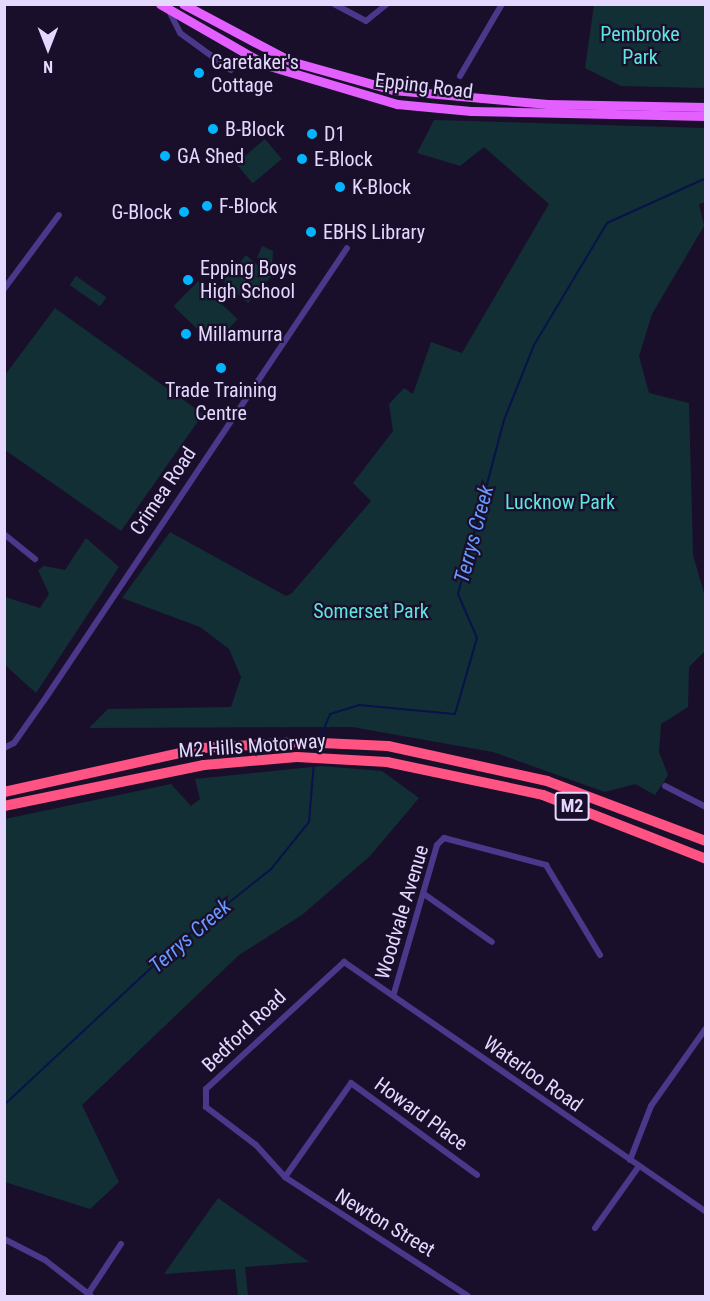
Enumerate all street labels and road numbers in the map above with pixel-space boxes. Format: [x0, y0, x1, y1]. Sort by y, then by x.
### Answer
street label: Epping Road [374, 68, 474, 104]
street label: Crimea Road [125, 443, 201, 539]
street label: M2 Hills Motorway [178, 729, 326, 763]
road number: M2 [554, 791, 590, 821]
street label: Woodvale Avenue [370, 842, 434, 982]
street label: Bedford Road [197, 985, 291, 1077]
street label: Waterloo Road [479, 1031, 587, 1117]
street label: Howard Place [370, 1072, 472, 1156]
street label: Newton Street [331, 1184, 439, 1262]

